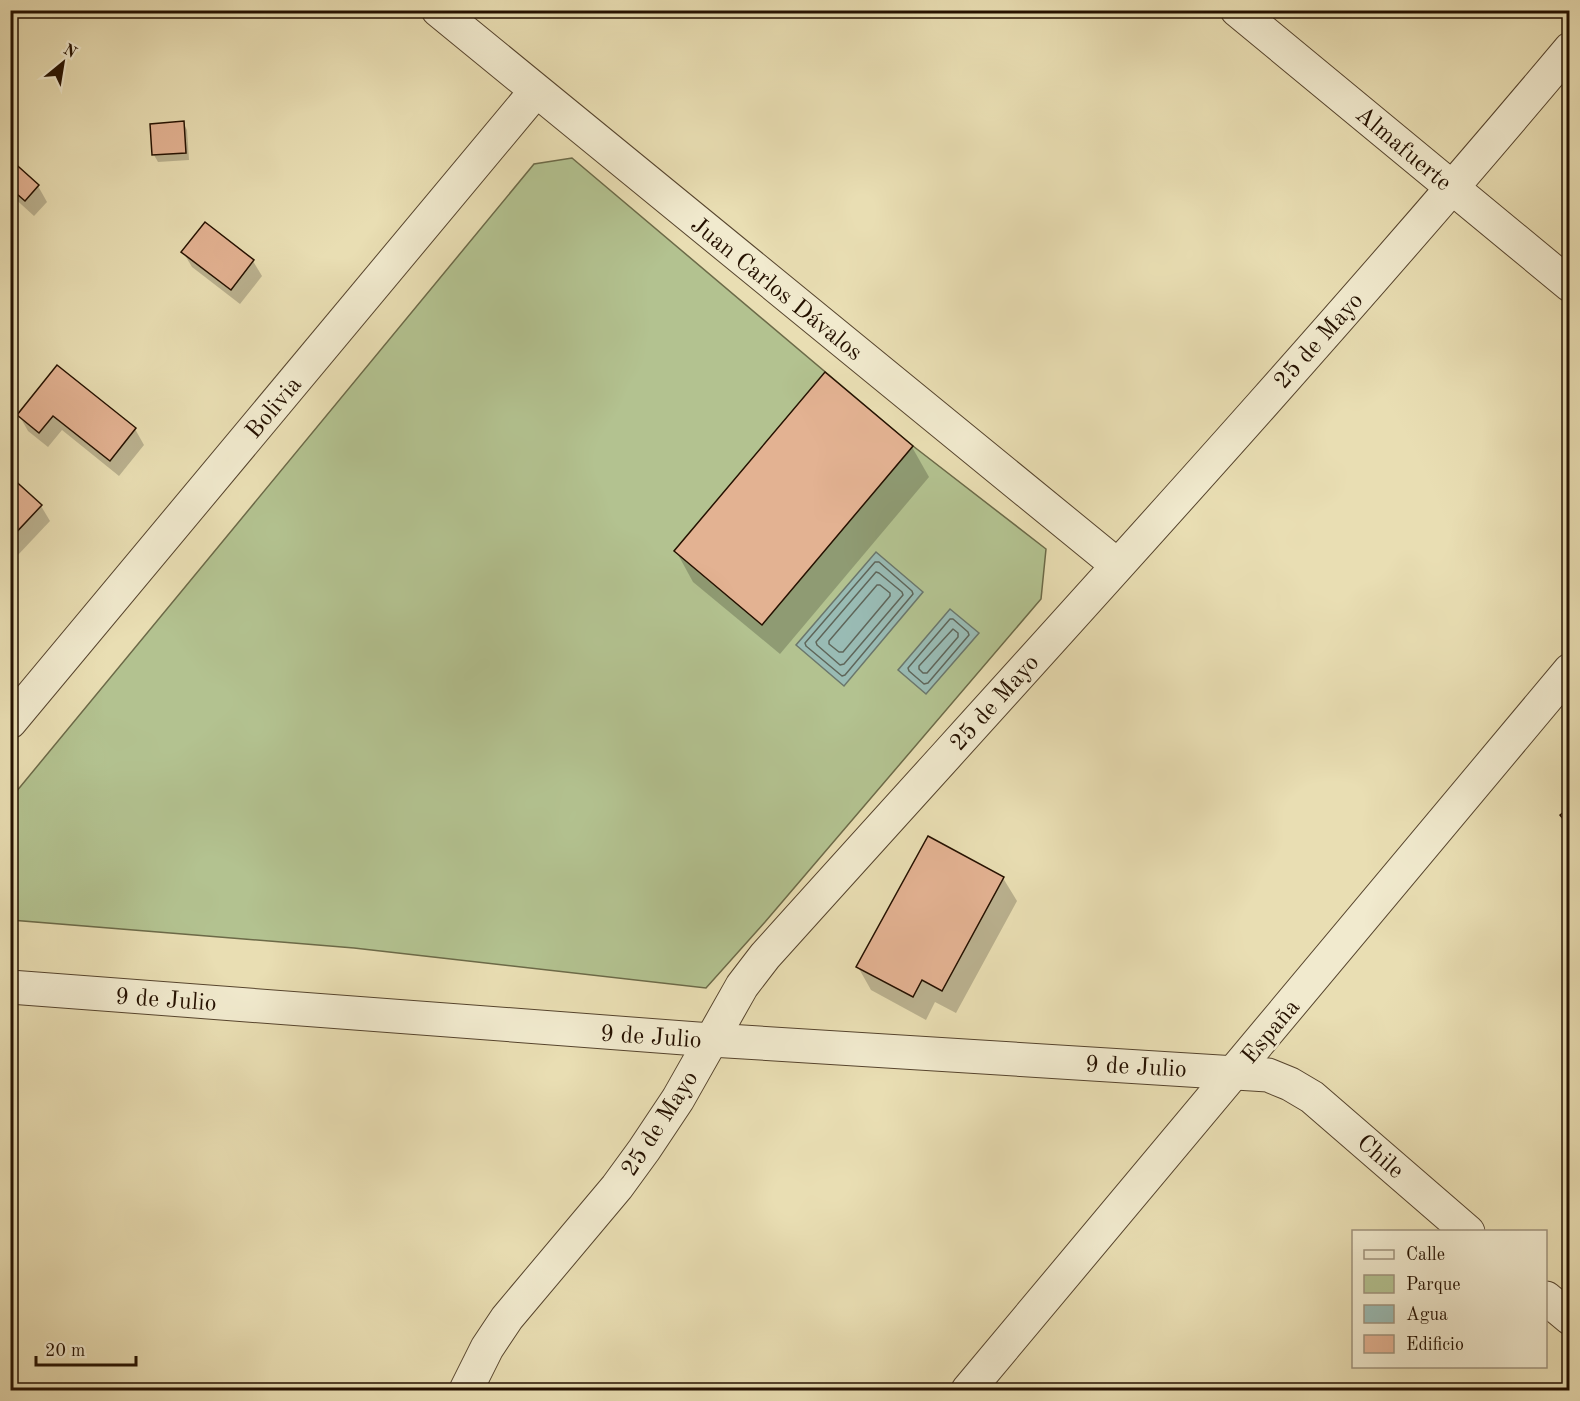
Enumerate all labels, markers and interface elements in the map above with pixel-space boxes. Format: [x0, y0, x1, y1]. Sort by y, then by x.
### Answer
north arrow [33, 33, 93, 93]
text: N [60, 42, 79, 62]
street label: Almafuerte [1350, 103, 1455, 196]
street label: Juan Carlos Dávalos [685, 213, 866, 366]
street label: 25 de Mayo [1270, 289, 1369, 394]
street label: Bolivia [242, 373, 307, 444]
street label: 25 de Mayo [946, 651, 1045, 756]
street label: 9 de Julio [114, 985, 217, 1017]
street label: España [1238, 995, 1305, 1069]
street label: 9 de Julio [599, 1022, 702, 1054]
street label: 9 de Julio [1085, 1053, 1187, 1083]
street label: 25 de Mayo [618, 1067, 703, 1181]
street label: Chile [1352, 1131, 1408, 1184]
legend [1352, 1230, 1547, 1368]
text: Calle [1406, 1246, 1445, 1264]
text: Parque [1406, 1276, 1461, 1294]
text: Agua [1406, 1306, 1448, 1324]
scale bar [36, 1329, 136, 1367]
text: Edificio [1406, 1336, 1464, 1354]
text: 20 m [45, 1342, 85, 1360]

